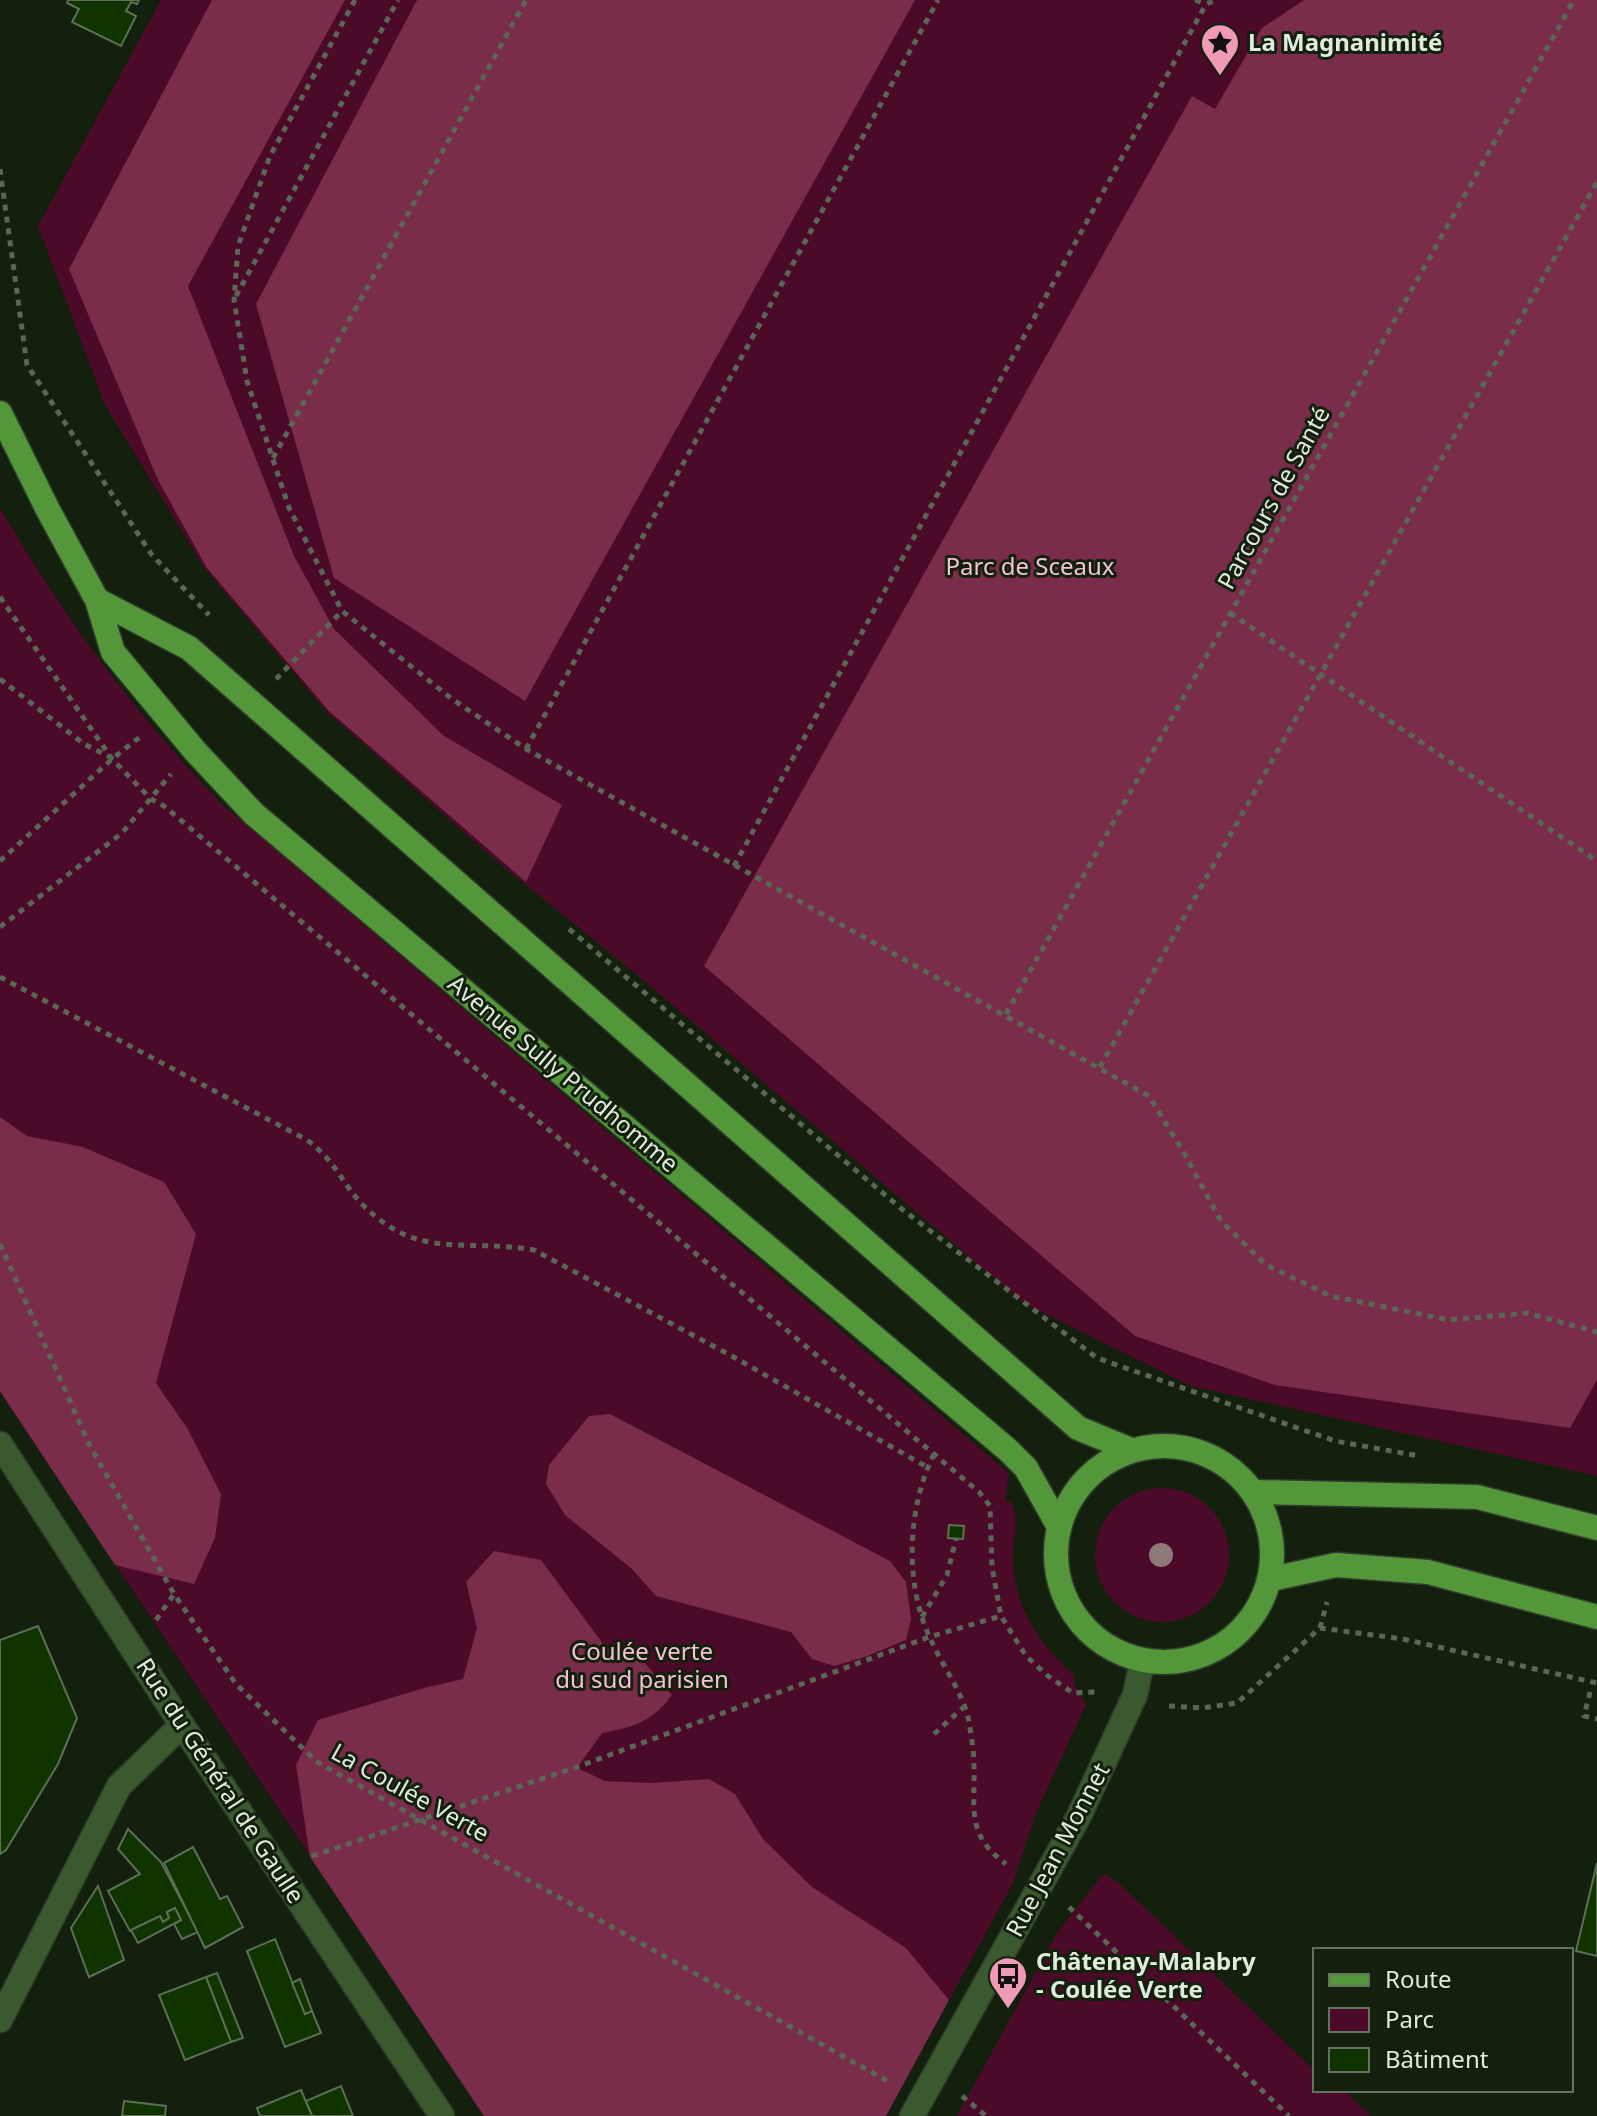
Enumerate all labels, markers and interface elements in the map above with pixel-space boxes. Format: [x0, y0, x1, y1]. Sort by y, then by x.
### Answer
place icon: La Magnanimité [1199, 22, 1241, 77]
place label: La Magnanimité [1248, 25, 1442, 58]
street label: Parcours de Santé [1209, 400, 1337, 595]
park label: Parc de Sceaux [946, 549, 1115, 582]
street label: Avenue Sully Prudhomme [442, 967, 686, 1179]
park label: Coulée verte du sud parisien [555, 1634, 729, 1695]
street label: Rue du Général de Gaulle [129, 1651, 313, 1909]
street label: La Coulée Verte [326, 1735, 496, 1849]
street label: Rue Jean Monnet [997, 1756, 1117, 1942]
place label: Châtenay-Malabry - Coulée Verte [1036, 1944, 1256, 2005]
legend [1313, 1948, 1573, 2092]
bus stop icon: Châtenay-Malabry - Coulée Verte [987, 1955, 1029, 2010]
text: Route [1385, 1962, 1451, 1995]
text: Parc [1385, 2002, 1434, 2035]
text: Bâtiment [1385, 2042, 1489, 2075]

